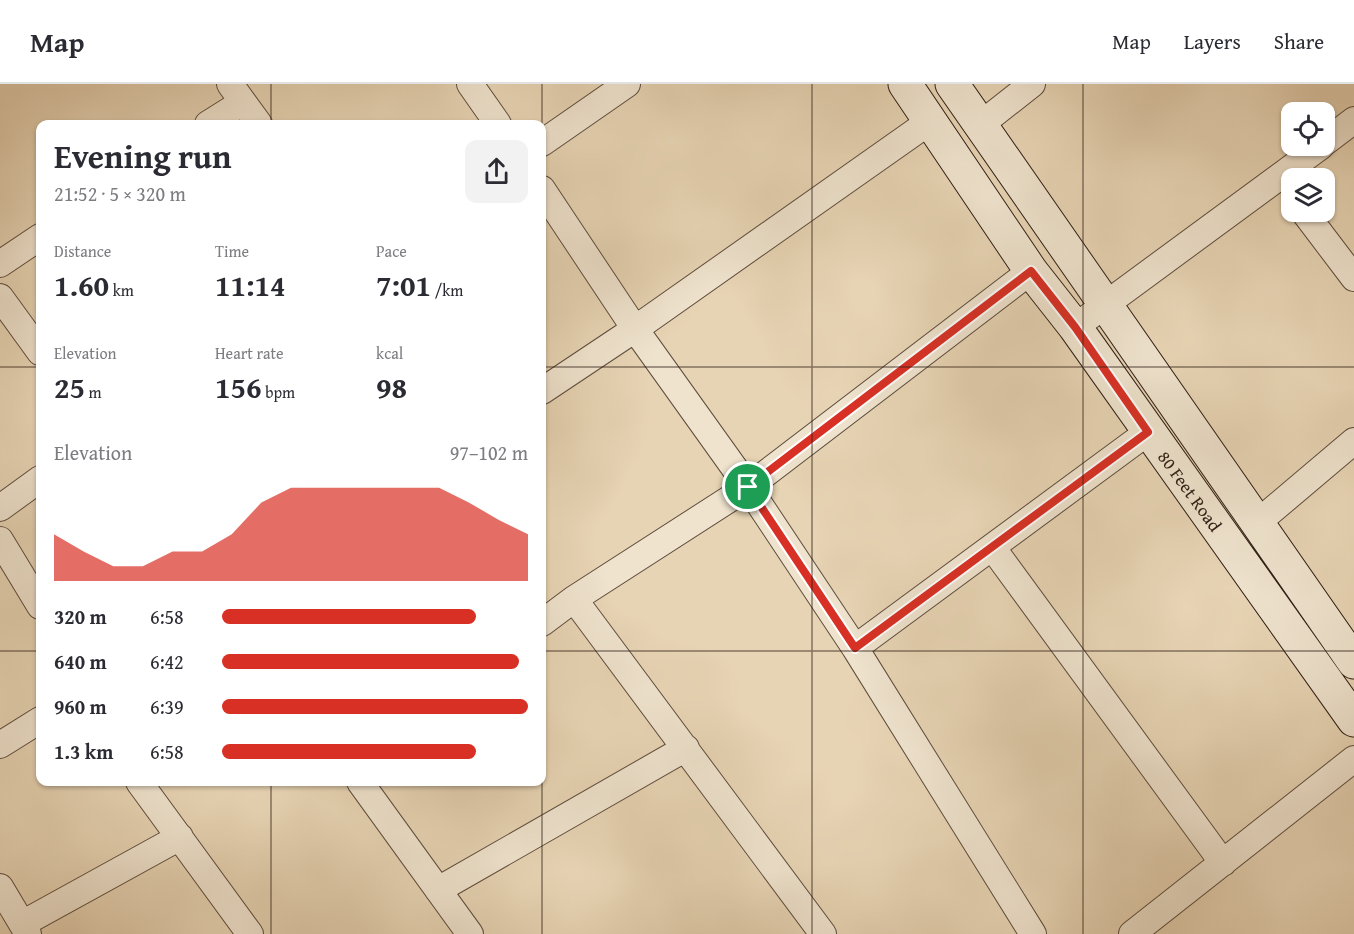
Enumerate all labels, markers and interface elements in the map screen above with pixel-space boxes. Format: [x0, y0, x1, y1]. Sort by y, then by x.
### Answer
text: Map [30, 21, 84, 62]
text: Map [1112, 26, 1151, 57]
text: Layers [1184, 26, 1241, 57]
text: Share [1274, 26, 1324, 57]
map controls [1281, 102, 1335, 222]
button: locate [1281, 102, 1335, 156]
text: Evening run [54, 132, 231, 180]
button: share [465, 140, 528, 203]
button: layers [1281, 168, 1335, 222]
text: 21:52 · 5 × 320 m [54, 179, 186, 208]
text: Distance [54, 239, 111, 263]
text: Time [215, 239, 249, 263]
text: Pace [376, 239, 407, 263]
text: 1.60 [54, 263, 109, 307]
text: 11:14 [215, 263, 286, 307]
text: 7:01 [376, 263, 431, 307]
text: km [109, 278, 134, 302]
text: /km [431, 278, 463, 302]
text: Elevation [54, 341, 117, 365]
text: Heart rate [215, 341, 284, 365]
text: kcal [376, 341, 403, 365]
text: 25 [54, 365, 85, 409]
text: 156 [215, 365, 262, 409]
text: 98 [376, 365, 407, 409]
text: m [85, 380, 102, 404]
text: bpm [262, 380, 295, 404]
text: Elevation [54, 438, 132, 467]
text: 97–102 m [450, 438, 528, 467]
street label: 80 Feet Road [1151, 445, 1229, 537]
pin [722, 461, 773, 512]
icon: arrive [731, 470, 764, 503]
text: 320 m [54, 602, 107, 631]
text: 6:58 [150, 602, 184, 631]
text: 640 m [54, 647, 107, 676]
text: 6:42 [150, 647, 184, 676]
text: 960 m [54, 692, 107, 721]
text: 6:39 [150, 692, 184, 721]
text: 1.3 km [54, 737, 113, 766]
text: 6:58 [150, 737, 184, 766]

